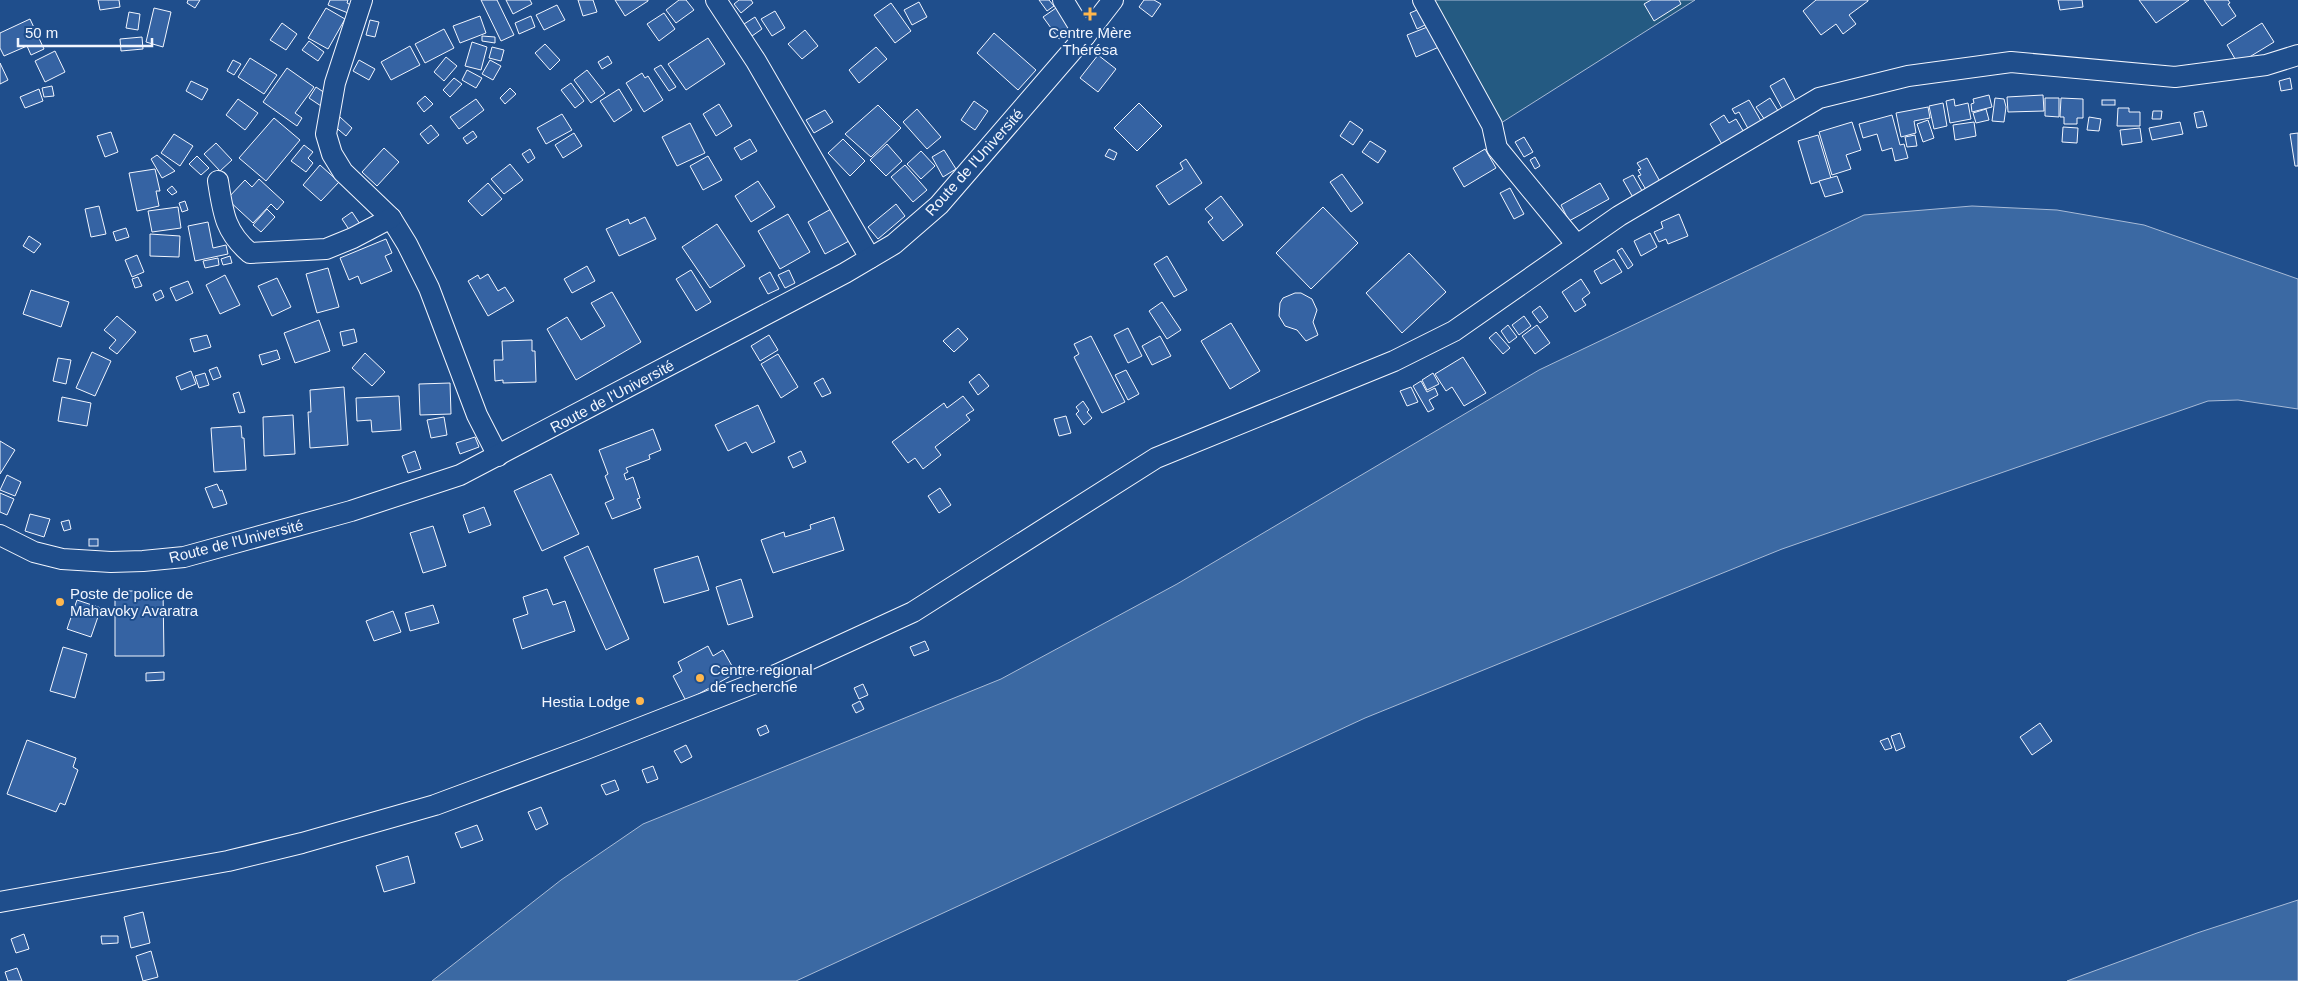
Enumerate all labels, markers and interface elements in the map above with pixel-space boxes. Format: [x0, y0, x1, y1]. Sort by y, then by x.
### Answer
marker: Centre Mère Thérésa [1083, 7, 1097, 21]
scale bar [18, 15, 151, 47]
text: 50 m [25, 24, 58, 41]
place label: Centre Mère Thérésa [1048, 24, 1132, 58]
street label: Route de l'Université [922, 105, 1026, 219]
street label: Route de l'Université [547, 356, 677, 436]
street label: Route de l'Université [167, 516, 305, 566]
place label: Poste de police de Mahavoky Avaratra [70, 585, 199, 619]
marker: Poste de police de Mahavoky Avaratra [54, 596, 66, 608]
place label: Centre regional de recherche [710, 661, 813, 695]
marker: Centre regional de recherche [694, 672, 706, 684]
place label: Hestia Lodge [542, 693, 630, 710]
marker: Hestia Lodge [634, 695, 646, 707]

